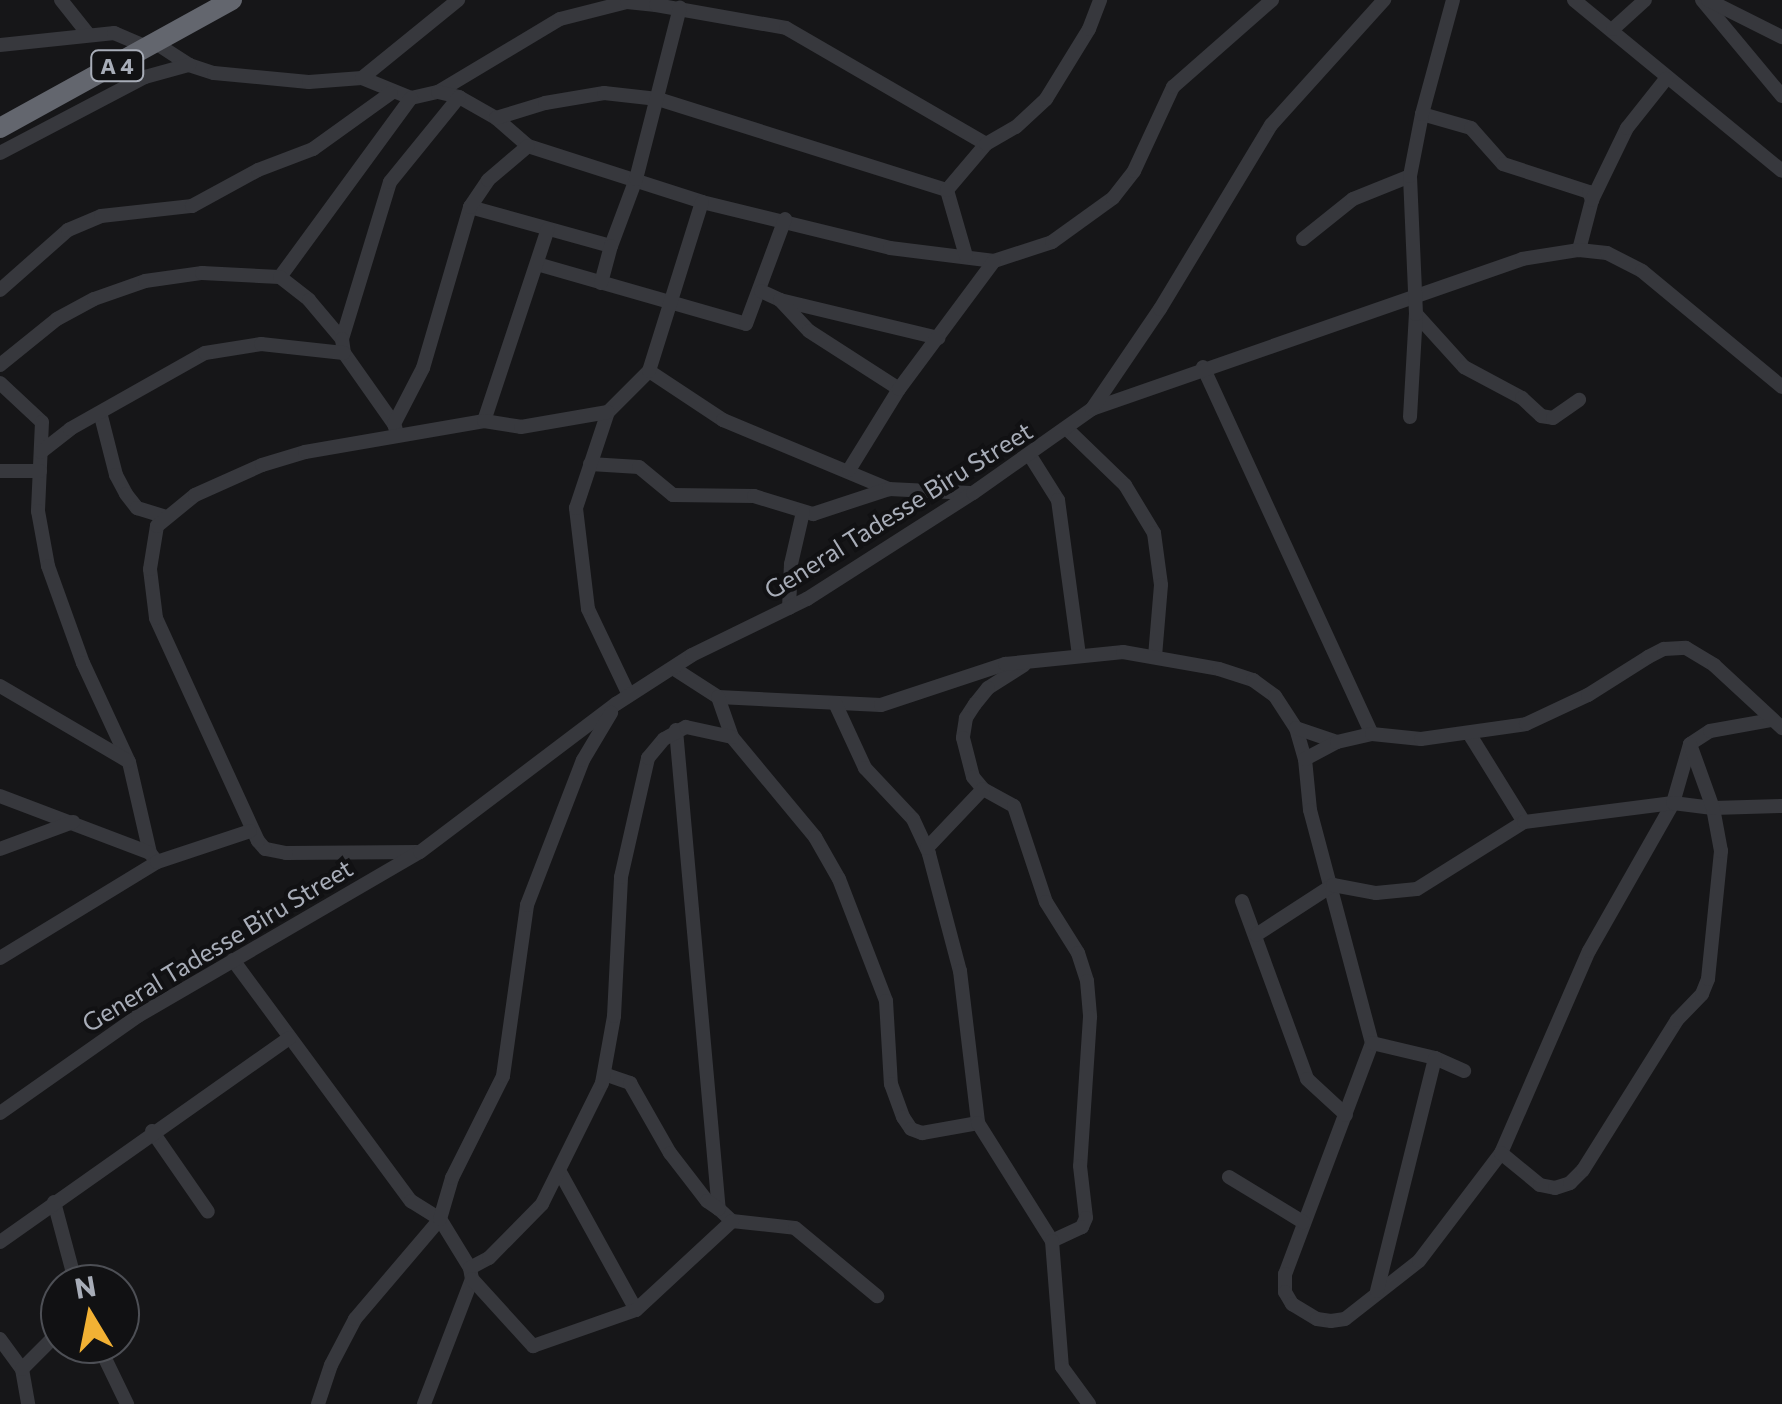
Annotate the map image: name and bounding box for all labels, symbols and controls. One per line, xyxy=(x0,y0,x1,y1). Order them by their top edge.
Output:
road number: A 4 xyxy=(90,49,144,83)
street label: General Tadesse Biru Street xyxy=(759,415,1037,605)
street label: General Tadesse Biru Street xyxy=(76,852,358,1038)
north arrow xyxy=(40,1264,140,1364)
text: N xyxy=(72,1268,98,1305)

